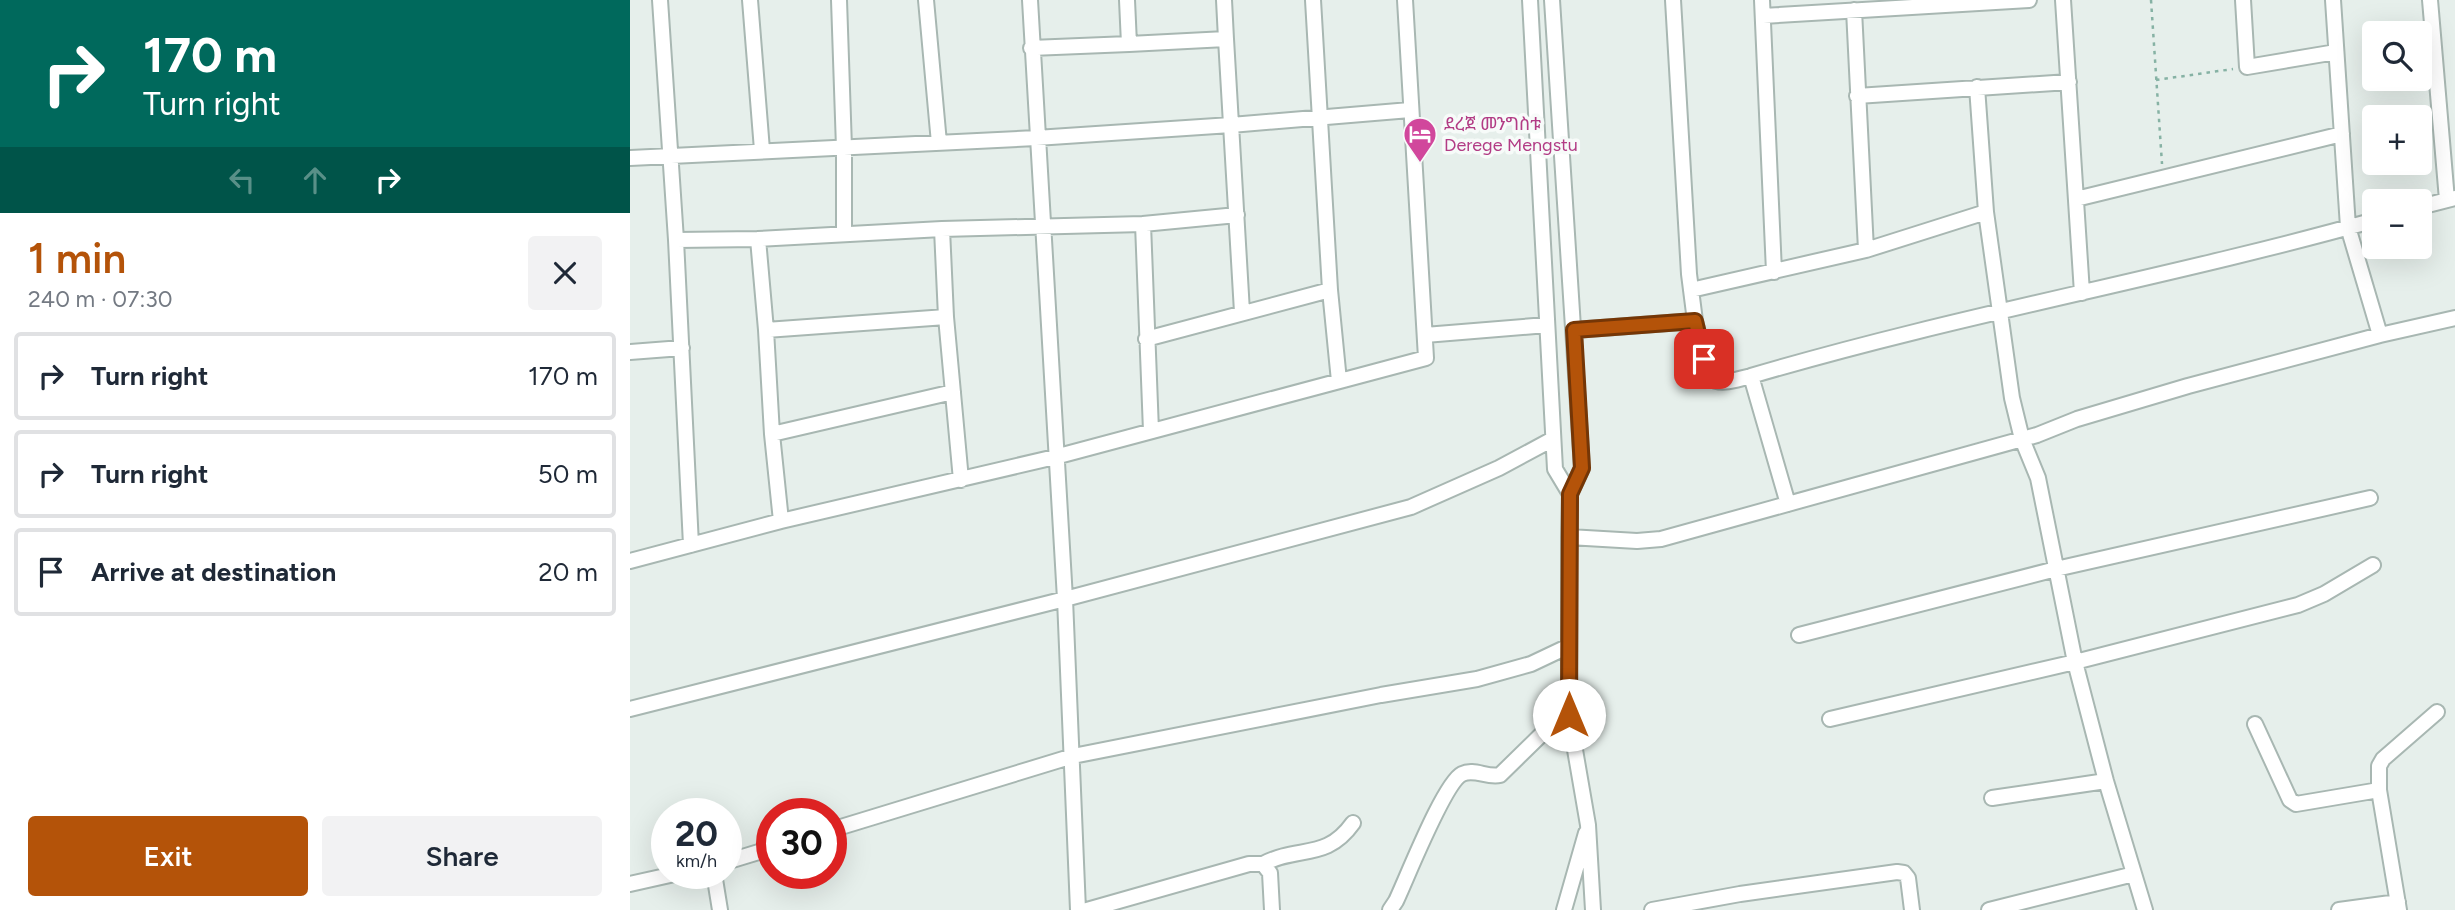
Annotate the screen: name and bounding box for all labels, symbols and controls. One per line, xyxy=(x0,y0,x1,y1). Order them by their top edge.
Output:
map controls xyxy=(2362,21,2432,259)
button: search xyxy=(2362,21,2432,91)
text: 170 m xyxy=(143,25,277,84)
icon: right xyxy=(28,28,119,119)
text: Turn right xyxy=(143,85,281,123)
button: + xyxy=(2362,105,2432,175)
place label: ደረጀ መንግስቱ Derege Mengstu xyxy=(1444,113,1578,156)
hotel icon: ደረጀ መንግስቱ Derege Mengstu xyxy=(1401,115,1439,164)
icon: left xyxy=(223,161,261,199)
icon: ahead xyxy=(296,161,334,199)
icon: right xyxy=(369,161,407,199)
button: − xyxy=(2362,189,2432,259)
text: 1 min xyxy=(28,233,126,284)
button: close xyxy=(528,236,602,310)
text: 240 m · 07:30 xyxy=(28,285,173,313)
pin xyxy=(1674,329,1734,389)
icon: arrive xyxy=(1685,340,1723,378)
icon: right xyxy=(32,357,70,395)
text: Turn right xyxy=(91,360,208,392)
text: 170 m xyxy=(528,360,598,392)
icon: right xyxy=(32,455,70,493)
text: Turn right xyxy=(91,458,208,490)
text: 50 m xyxy=(538,458,598,490)
icon: arrive xyxy=(32,553,70,591)
text: Arrive at destination xyxy=(91,556,336,588)
text: 20 m xyxy=(538,556,598,588)
position arrow xyxy=(1532,678,1606,752)
speed limit sign: 30 xyxy=(756,798,847,889)
text: 20 xyxy=(675,813,718,855)
button: Exit xyxy=(28,816,308,896)
button: Share xyxy=(322,816,602,896)
text: km/h xyxy=(676,850,717,872)

